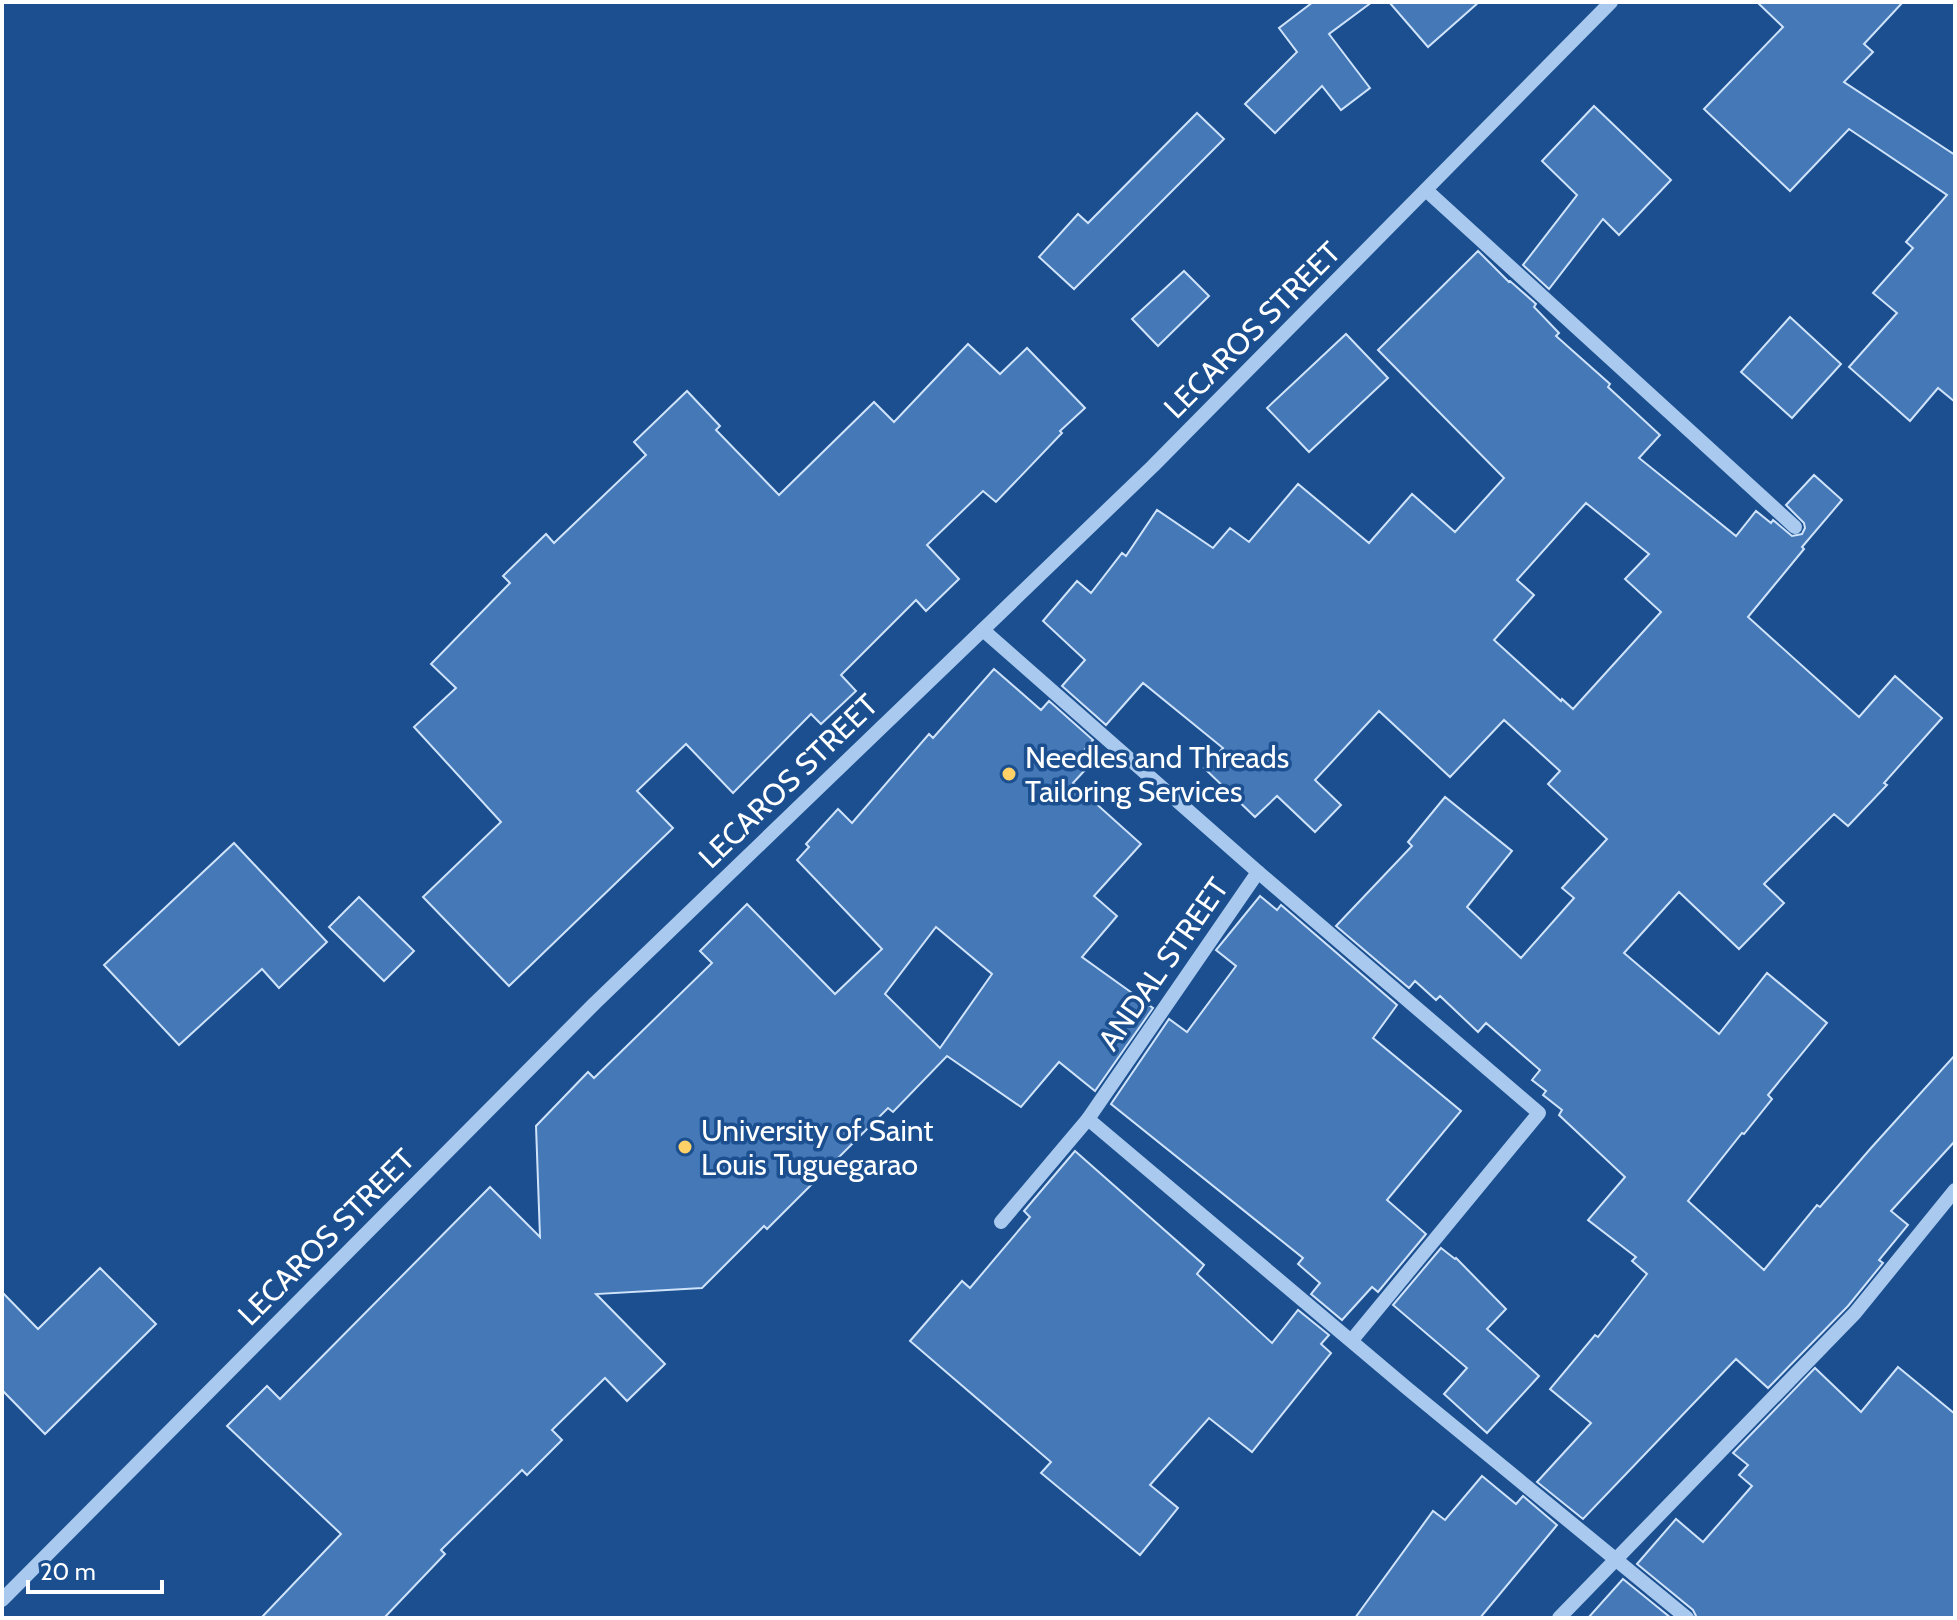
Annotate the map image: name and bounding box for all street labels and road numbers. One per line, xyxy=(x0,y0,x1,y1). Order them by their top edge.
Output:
street label: LECAROS STREET xyxy=(1156,234,1348,426)
street label: LECAROS STREET xyxy=(691,686,885,876)
street label: ANDAL STREET xyxy=(1090,871,1236,1057)
street label: LECAROS STREET xyxy=(230,1141,422,1333)

